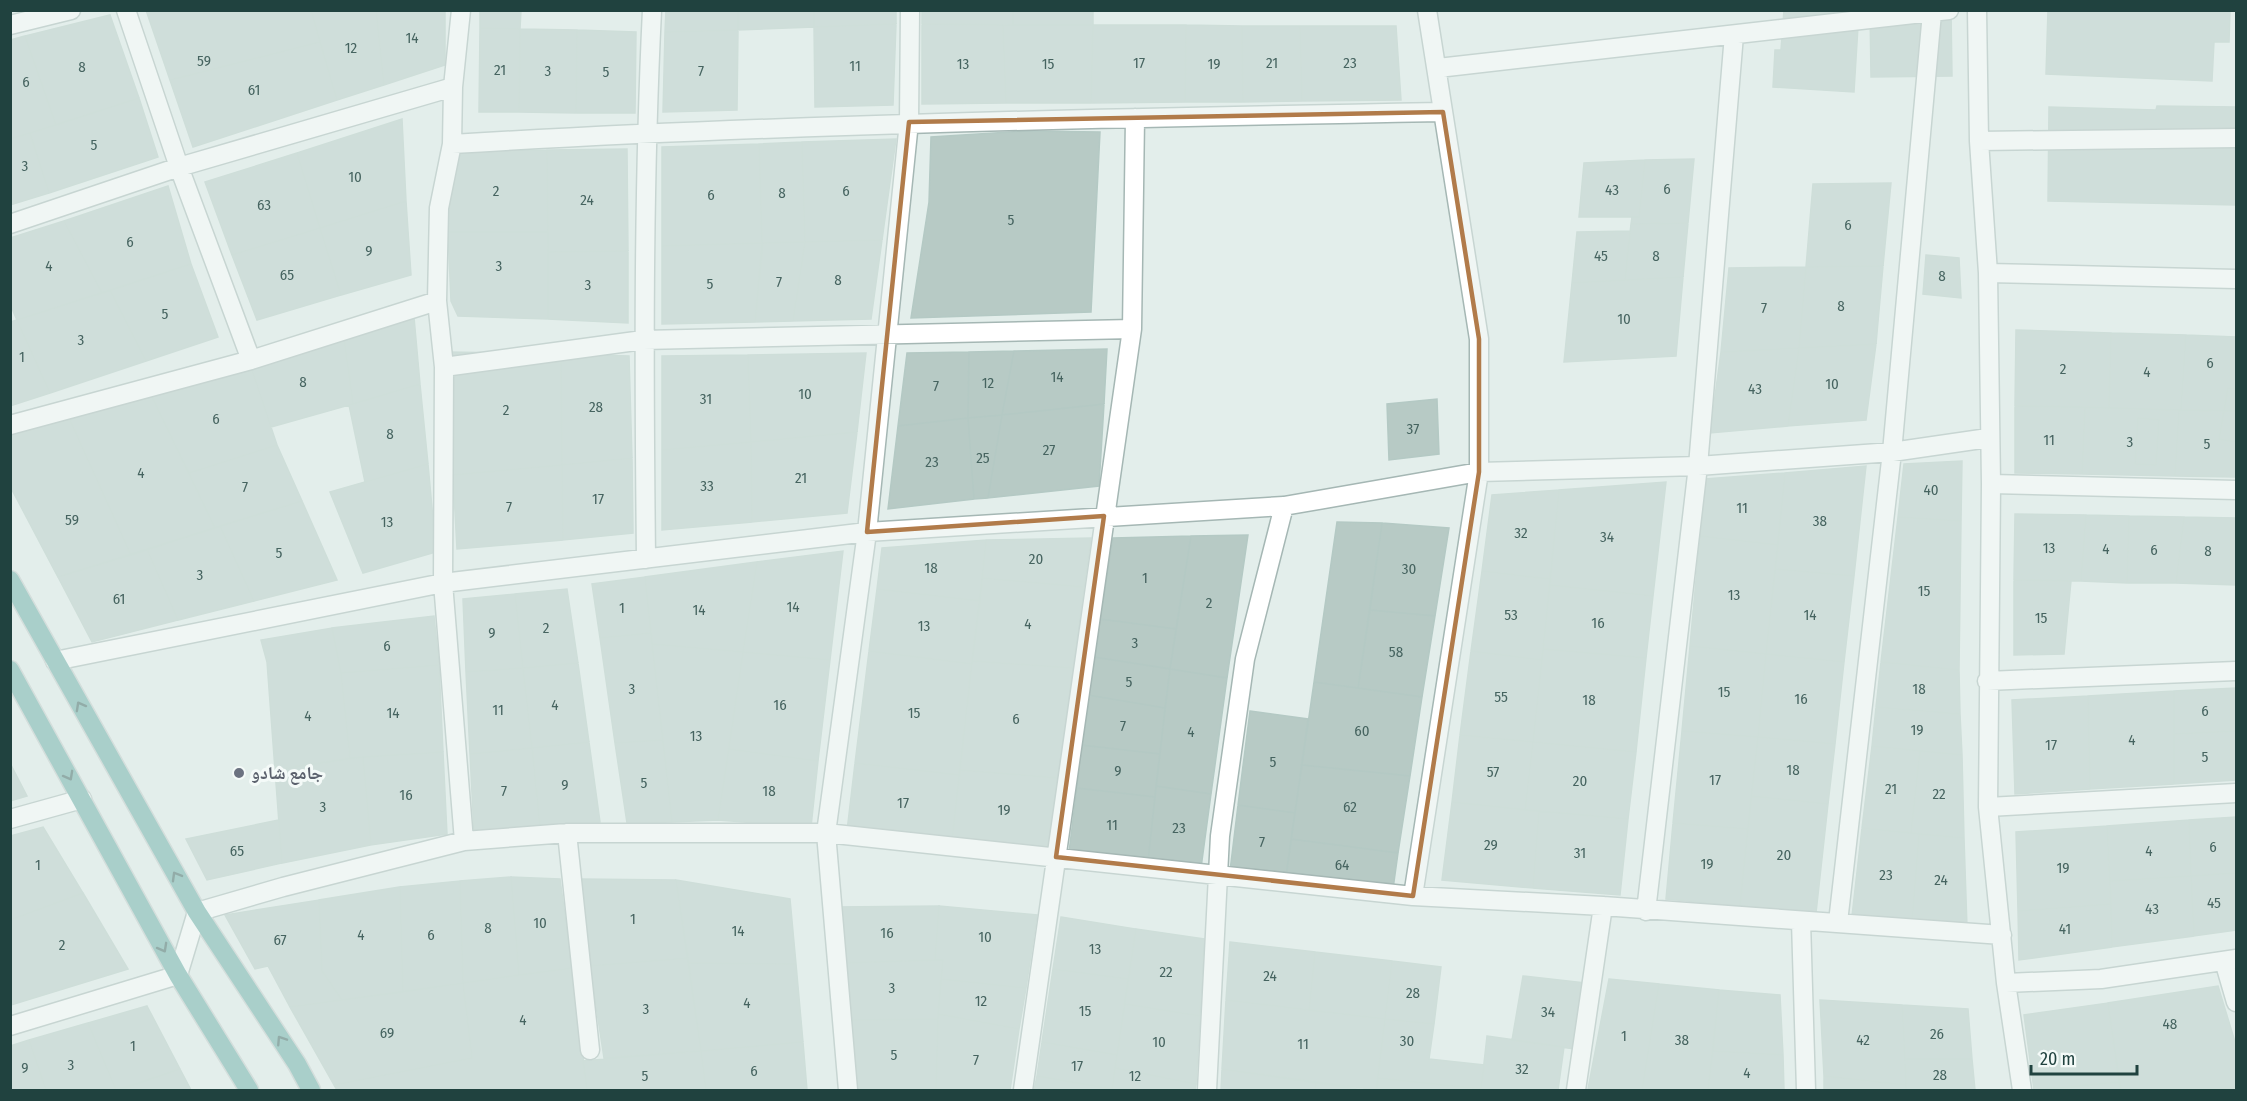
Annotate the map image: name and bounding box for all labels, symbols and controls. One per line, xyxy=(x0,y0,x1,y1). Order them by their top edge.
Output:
house number: 14 xyxy=(405,29,419,47)
house number: 12 xyxy=(345,39,358,57)
house number: 59 xyxy=(197,52,211,70)
house number: 17 xyxy=(1133,54,1145,72)
house number: 21 xyxy=(1266,54,1278,72)
house number: 23 xyxy=(1343,54,1357,72)
house number: 13 xyxy=(957,55,970,73)
house number: 15 xyxy=(1042,55,1054,73)
house number: 19 xyxy=(1207,55,1221,73)
house number: 11 xyxy=(849,57,861,75)
house number: 8 xyxy=(78,58,86,76)
house number: 21 xyxy=(494,61,506,79)
house number: 3 xyxy=(545,62,552,80)
house number: 7 xyxy=(698,62,704,80)
house number: 5 xyxy=(603,63,610,81)
house number: 6 xyxy=(22,73,30,91)
house number: 61 xyxy=(248,81,260,99)
house number: 5 xyxy=(91,136,98,154)
house number: 3 xyxy=(22,157,29,175)
house number: 10 xyxy=(348,168,362,186)
house number: 6 xyxy=(1663,180,1671,198)
house number: 43 xyxy=(1605,181,1619,199)
house number: 2 xyxy=(493,182,500,200)
house number: 6 xyxy=(842,182,850,200)
house number: 8 xyxy=(778,184,786,202)
house number: 6 xyxy=(707,186,715,204)
house number: 24 xyxy=(580,191,594,209)
house number: 63 xyxy=(257,196,271,214)
house number: 5 xyxy=(1008,211,1015,229)
house number: 6 xyxy=(1844,216,1852,234)
house number: 6 xyxy=(126,233,134,251)
house number: 9 xyxy=(365,242,373,260)
house number: 45 xyxy=(1594,247,1608,265)
house number: 8 xyxy=(1652,247,1660,265)
house number: 4 xyxy=(45,257,53,275)
house number: 3 xyxy=(496,257,503,275)
house number: 65 xyxy=(280,266,294,284)
house number: 8 xyxy=(1938,267,1946,285)
house number: 8 xyxy=(834,271,842,289)
house number: 7 xyxy=(776,273,782,291)
house number: 5 xyxy=(707,275,714,293)
house number: 3 xyxy=(585,276,592,294)
house number: 8 xyxy=(1837,297,1845,315)
house number: 7 xyxy=(1761,299,1767,317)
house number: 5 xyxy=(162,305,169,323)
house number: 10 xyxy=(1617,310,1631,328)
house number: 3 xyxy=(78,331,85,349)
house number: 1 xyxy=(19,348,25,366)
house number: 6 xyxy=(2206,354,2214,372)
house number: 2 xyxy=(2060,360,2067,378)
house number: 4 xyxy=(2143,363,2151,381)
house number: 14 xyxy=(1050,368,1064,386)
house number: 8 xyxy=(299,373,307,391)
house number: 12 xyxy=(982,374,995,392)
house number: 10 xyxy=(1825,375,1839,393)
house number: 7 xyxy=(933,377,939,395)
house number: 43 xyxy=(1748,380,1762,398)
house number: 10 xyxy=(798,385,812,403)
house number: 31 xyxy=(700,390,712,408)
house number: 28 xyxy=(589,398,603,416)
house number: 2 xyxy=(503,401,510,419)
house number: 6 xyxy=(212,410,220,428)
house number: 37 xyxy=(1407,420,1419,438)
house number: 8 xyxy=(386,425,394,443)
house number: 11 xyxy=(2043,431,2055,449)
house number: 3 xyxy=(2127,433,2134,451)
house number: 5 xyxy=(2204,435,2211,453)
house number: 27 xyxy=(1043,441,1055,459)
house number: 25 xyxy=(976,449,990,467)
house number: 23 xyxy=(925,453,939,471)
house number: 4 xyxy=(137,464,145,482)
house number: 21 xyxy=(795,469,807,487)
house number: 33 xyxy=(700,477,714,495)
house number: 7 xyxy=(242,478,248,496)
house number: 40 xyxy=(1923,481,1939,499)
house number: 17 xyxy=(592,490,604,508)
house number: 7 xyxy=(506,498,512,516)
house number: 11 xyxy=(1736,499,1748,517)
house number: 59 xyxy=(65,511,79,529)
house number: 38 xyxy=(1813,512,1827,530)
house number: 13 xyxy=(381,513,394,531)
house number: 32 xyxy=(1514,524,1528,542)
house number: 34 xyxy=(1600,528,1614,546)
house number: 13 xyxy=(2043,539,2056,557)
house number: 4 xyxy=(2102,540,2110,558)
house number: 6 xyxy=(2150,541,2158,559)
house number: 8 xyxy=(2204,542,2212,560)
house number: 5 xyxy=(276,544,283,562)
house number: 20 xyxy=(1029,550,1043,568)
house number: 18 xyxy=(924,559,938,577)
house number: 30 xyxy=(1402,560,1416,578)
house number: 3 xyxy=(197,566,204,584)
house number: 1 xyxy=(1142,569,1148,587)
house number: 15 xyxy=(1918,582,1930,600)
house number: 13 xyxy=(1728,586,1741,604)
house number: 61 xyxy=(113,590,125,608)
house number: 2 xyxy=(1206,594,1213,612)
house number: 14 xyxy=(786,598,800,616)
house number: 1 xyxy=(619,599,625,617)
house number: 14 xyxy=(692,601,706,619)
house number: 53 xyxy=(1504,606,1518,624)
house number: 14 xyxy=(1803,606,1817,624)
house number: 15 xyxy=(2035,609,2047,627)
house number: 16 xyxy=(1591,614,1605,632)
house number: 4 xyxy=(1024,615,1032,633)
house number: 13 xyxy=(918,617,931,635)
house number: 2 xyxy=(543,619,550,637)
house number: 9 xyxy=(488,624,496,642)
house number: 3 xyxy=(1132,634,1139,652)
house number: 6 xyxy=(383,637,391,655)
house number: 58 xyxy=(1389,643,1403,661)
house number: 5 xyxy=(1126,673,1133,691)
house number: 3 xyxy=(629,680,636,698)
house number: 18 xyxy=(1912,680,1926,698)
house number: 15 xyxy=(1718,683,1730,701)
house number: 55 xyxy=(1494,688,1508,706)
house number: 16 xyxy=(1794,690,1808,708)
house number: 18 xyxy=(1582,691,1596,709)
house number: 4 xyxy=(551,696,559,714)
house number: 16 xyxy=(773,696,787,714)
house number: 11 xyxy=(492,701,504,719)
one-way arrow xyxy=(76,702,87,713)
house number: 6 xyxy=(2201,702,2209,720)
house number: 14 xyxy=(386,704,400,722)
house number: 15 xyxy=(908,704,920,722)
house number: 4 xyxy=(304,707,312,725)
house number: 6 xyxy=(1012,710,1020,728)
house number: 7 xyxy=(1120,717,1126,735)
house number: 19 xyxy=(1910,721,1924,739)
house number: 60 xyxy=(1354,722,1370,740)
house number: 4 xyxy=(1187,723,1195,741)
house number: 13 xyxy=(690,727,703,745)
house number: 4 xyxy=(2128,731,2136,749)
house number: 17 xyxy=(2045,736,2057,754)
house number: 5 xyxy=(2202,748,2209,766)
house number: 5 xyxy=(1270,753,1277,771)
house number: 18 xyxy=(1786,761,1800,779)
place label: جامع شادو xyxy=(251,762,324,785)
house number: 9 xyxy=(1114,762,1122,780)
house number: 57 xyxy=(1487,763,1499,781)
marker: جامع شادو xyxy=(232,766,246,780)
one-way arrow xyxy=(62,770,73,781)
house number: 17 xyxy=(1709,771,1721,789)
house number: 20 xyxy=(1573,772,1587,790)
house number: 5 xyxy=(641,774,648,792)
house number: 9 xyxy=(561,776,569,794)
house number: 21 xyxy=(1885,780,1897,798)
house number: 7 xyxy=(501,782,507,800)
house number: 18 xyxy=(762,782,776,800)
house number: 22 xyxy=(1932,785,1946,803)
house number: 16 xyxy=(399,786,413,804)
house number: 17 xyxy=(897,794,909,812)
house number: 3 xyxy=(320,798,327,816)
house number: 62 xyxy=(1343,798,1357,816)
house number: 19 xyxy=(997,801,1011,819)
house number: 11 xyxy=(1106,816,1118,834)
house number: 23 xyxy=(1172,819,1186,837)
house number: 7 xyxy=(1259,833,1265,851)
house number: 29 xyxy=(1484,836,1498,854)
house number: 6 xyxy=(2209,838,2217,856)
house number: 65 xyxy=(230,842,244,860)
house number: 4 xyxy=(2145,842,2153,860)
house number: 31 xyxy=(1574,844,1586,862)
house number: 20 xyxy=(1777,846,1791,864)
house number: 19 xyxy=(1700,855,1714,873)
house number: 1 xyxy=(35,856,41,874)
house number: 64 xyxy=(1335,856,1349,874)
house number: 19 xyxy=(2056,859,2070,877)
house number: 23 xyxy=(1879,866,1893,884)
house number: 24 xyxy=(1934,871,1948,889)
one-way arrow xyxy=(172,872,183,882)
house number: 45 xyxy=(2207,894,2221,912)
house number: 43 xyxy=(2145,900,2159,918)
house number: 1 xyxy=(630,910,636,928)
house number: 10 xyxy=(533,914,547,932)
house number: 8 xyxy=(484,919,492,937)
house number: 41 xyxy=(2059,920,2071,938)
house number: 14 xyxy=(731,922,745,940)
house number: 16 xyxy=(880,924,894,942)
house number: 4 xyxy=(357,926,365,944)
house number: 6 xyxy=(427,926,435,944)
house number: 10 xyxy=(978,928,992,946)
house number: 67 xyxy=(273,931,287,949)
house number: 2 xyxy=(59,936,66,954)
house number: 13 xyxy=(1089,940,1102,958)
one-way arrow xyxy=(156,941,167,952)
house number: 22 xyxy=(1159,963,1173,981)
house number: 24 xyxy=(1263,967,1277,985)
house number: 3 xyxy=(889,979,896,997)
house number: 28 xyxy=(1406,984,1420,1002)
house number: 12 xyxy=(975,992,988,1010)
house number: 4 xyxy=(743,994,751,1012)
house number: 3 xyxy=(643,1000,650,1018)
house number: 15 xyxy=(1079,1002,1091,1020)
house number: 34 xyxy=(1541,1003,1555,1021)
house number: 4 xyxy=(519,1011,527,1029)
house number: 48 xyxy=(2163,1015,2177,1033)
house number: 69 xyxy=(380,1024,394,1042)
house number: 26 xyxy=(1930,1025,1944,1043)
house number: 1 xyxy=(1621,1027,1627,1045)
house number: 38 xyxy=(1675,1031,1689,1049)
house number: 42 xyxy=(1856,1031,1870,1049)
house number: 30 xyxy=(1400,1032,1414,1050)
house number: 10 xyxy=(1152,1033,1166,1051)
house number: 11 xyxy=(1297,1035,1309,1053)
one-way arrow xyxy=(277,1036,289,1046)
house number: 1 xyxy=(130,1037,136,1055)
scale bar xyxy=(2031,1038,2138,1076)
house number: 5 xyxy=(891,1046,898,1064)
text: 20 m xyxy=(2040,1048,2075,1070)
house number: 7 xyxy=(973,1051,979,1069)
house number: 3 xyxy=(68,1056,75,1074)
house number: 17 xyxy=(1071,1057,1083,1075)
house number: 9 xyxy=(21,1059,29,1077)
house number: 32 xyxy=(1515,1060,1529,1078)
house number: 6 xyxy=(750,1062,758,1080)
house number: 4 xyxy=(1743,1064,1751,1082)
house number: 28 xyxy=(1933,1066,1947,1084)
house number: 5 xyxy=(642,1067,649,1085)
house number: 12 xyxy=(1129,1067,1142,1085)

